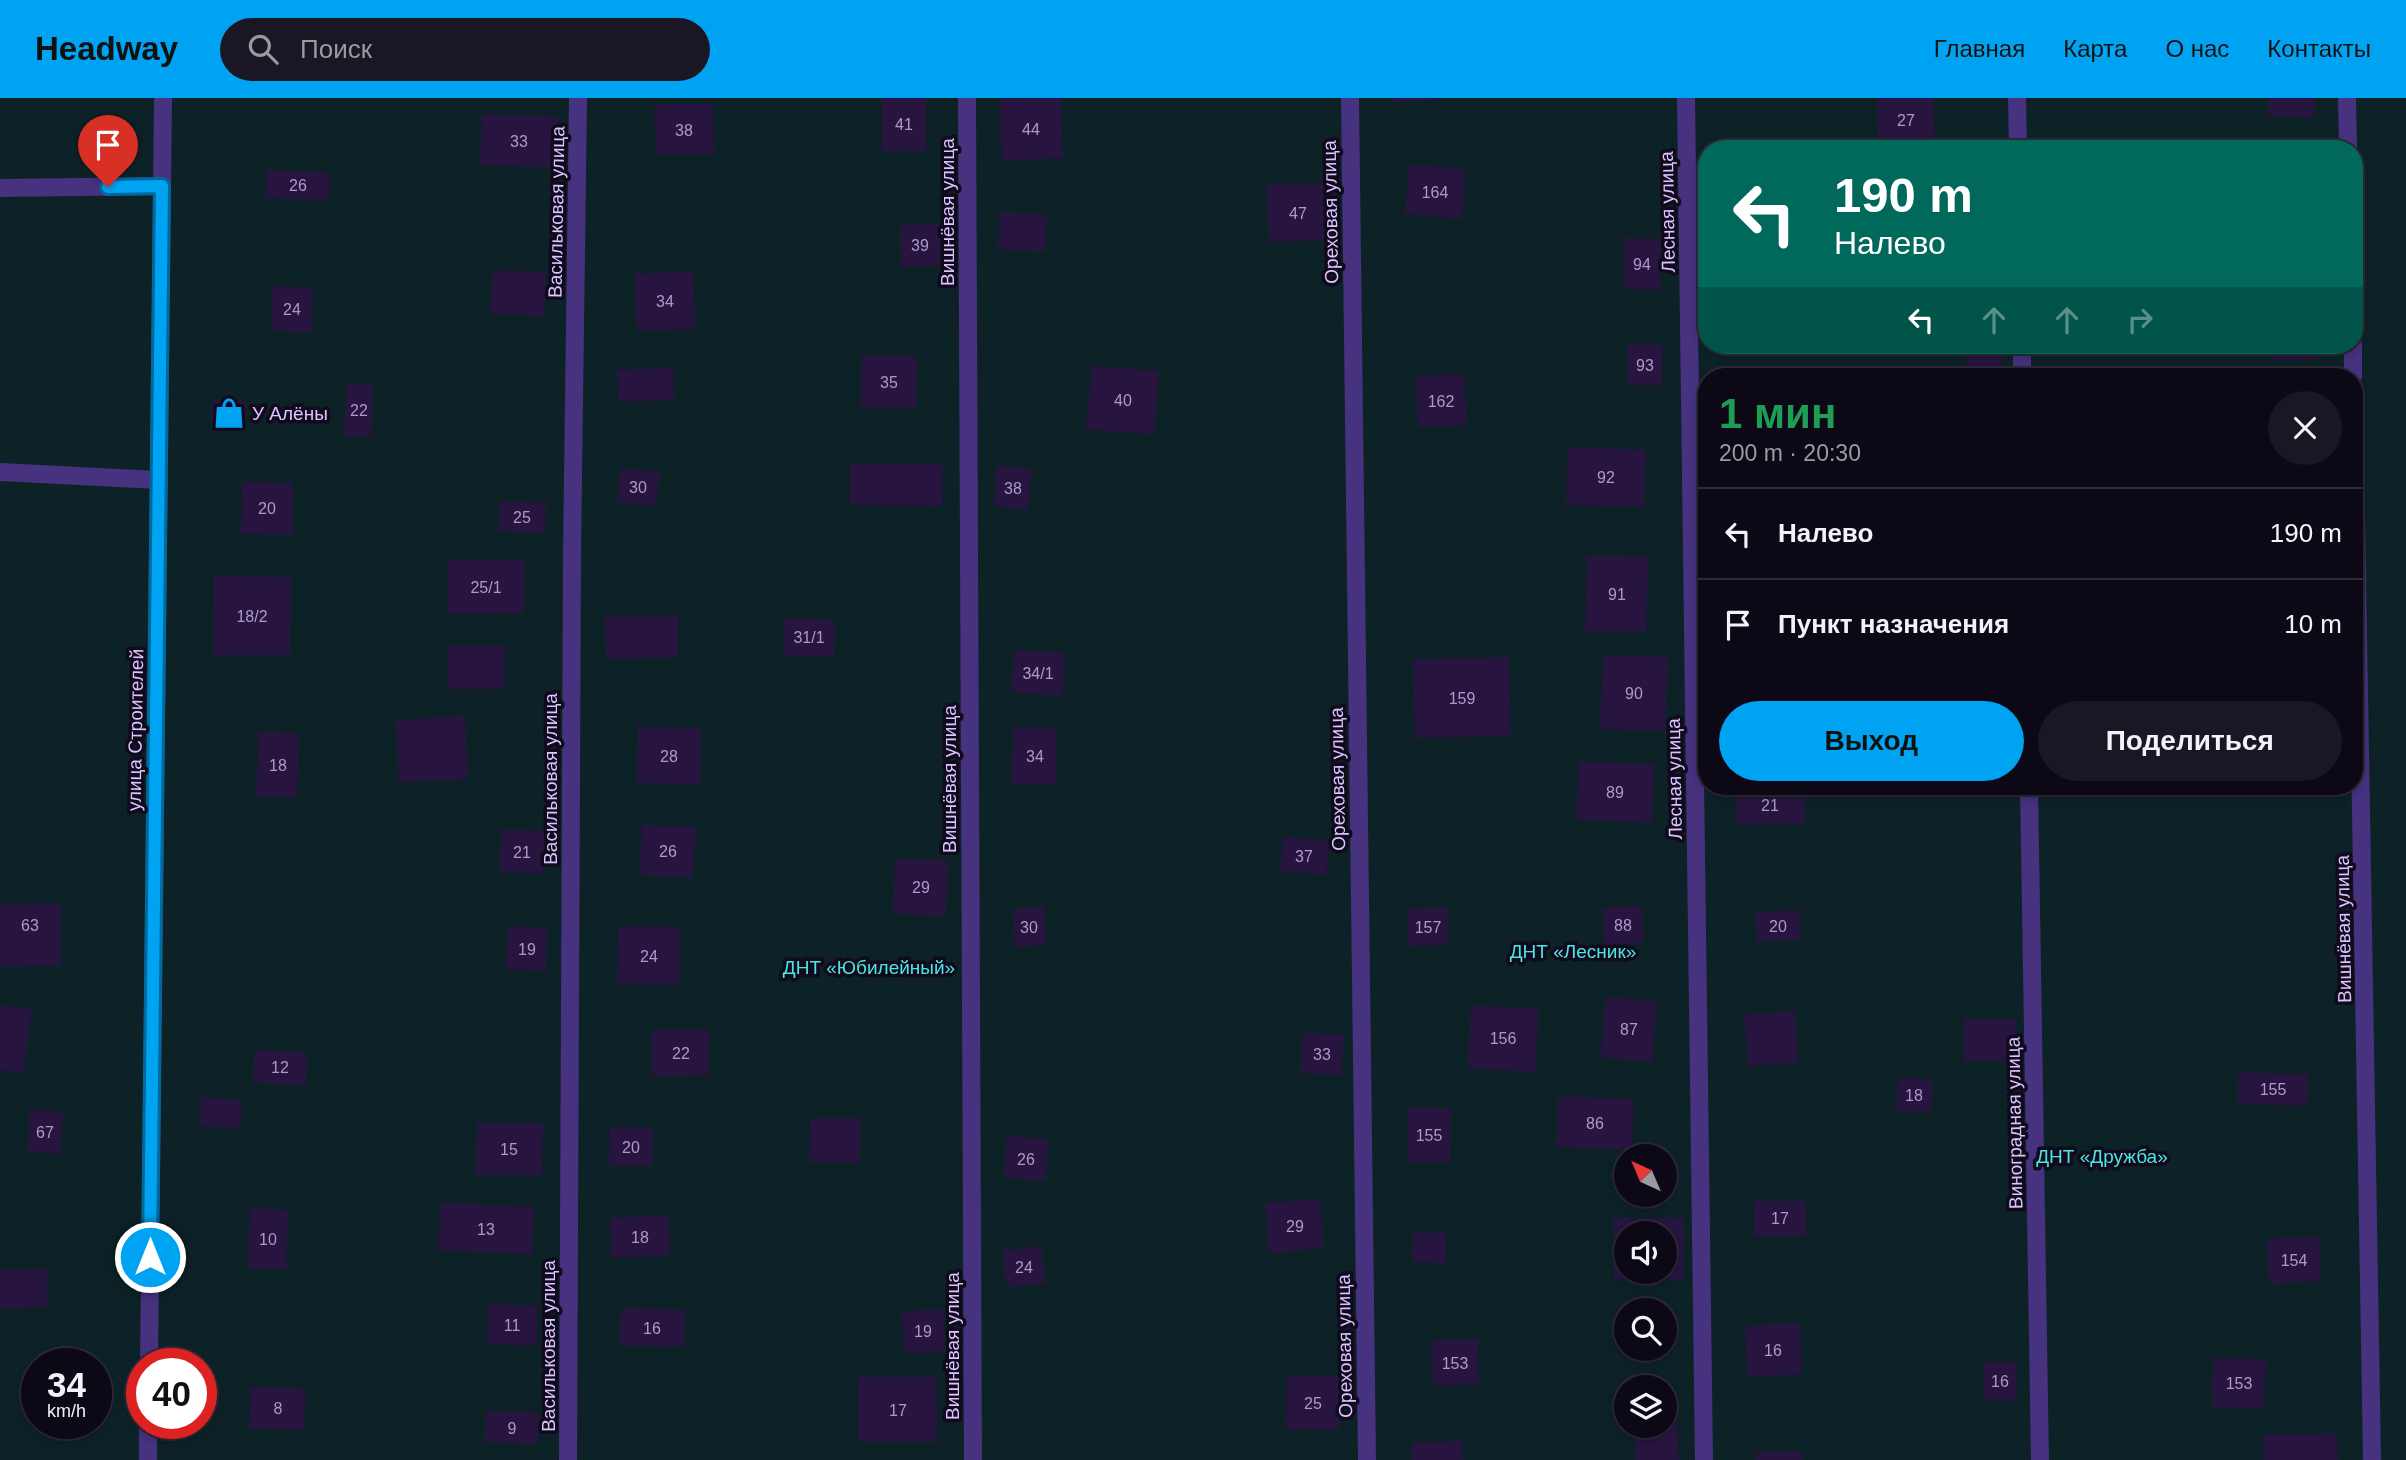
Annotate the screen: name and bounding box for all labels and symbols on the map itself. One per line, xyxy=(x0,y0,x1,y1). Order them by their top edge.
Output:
house number: 27 xyxy=(1897,112,1915,129)
pin xyxy=(78,115,138,187)
house number: 41 xyxy=(895,116,913,133)
house number: 44 xyxy=(1022,121,1040,138)
house number: 38 xyxy=(675,122,693,139)
street label: Васильковая улица xyxy=(545,126,569,298)
house number: 33 xyxy=(510,133,528,150)
street label: Вишнёвая улица xyxy=(937,138,958,286)
street label: Ореховая улица xyxy=(1319,140,1342,284)
street label: Лесная улица xyxy=(1656,151,1679,273)
house number: 26 xyxy=(289,177,307,194)
house number: 164 xyxy=(1422,184,1448,201)
house number: 47 xyxy=(1289,205,1307,222)
house number: 39 xyxy=(911,237,929,254)
house number: 94 xyxy=(1633,256,1651,273)
house number: 34 xyxy=(656,293,674,310)
house number: 24 xyxy=(283,301,301,318)
house number: 93 xyxy=(1636,357,1654,374)
house number: 35 xyxy=(880,374,898,391)
house number: 40 xyxy=(1114,392,1132,409)
house number: 162 xyxy=(1428,393,1454,410)
shop icon: У Алёны xyxy=(212,396,246,430)
house number: 22 xyxy=(350,402,368,419)
place label: У Алёны xyxy=(252,403,328,424)
house number: 92 xyxy=(1597,469,1615,486)
house number: 30 xyxy=(629,479,647,496)
house number: 38 xyxy=(1004,480,1022,497)
house number: 20 xyxy=(258,500,276,517)
house number: 25 xyxy=(513,509,531,526)
house number: 25/1 xyxy=(470,579,502,596)
house number: 91 xyxy=(1608,586,1626,603)
house number: 18/2 xyxy=(236,608,268,625)
house number: 31/1 xyxy=(793,629,825,646)
street label: улица Строителей xyxy=(124,649,147,811)
house number: 34/1 xyxy=(1022,665,1054,682)
house number: 90 xyxy=(1625,685,1643,702)
house number: 159 xyxy=(1449,690,1475,707)
street label: Васильковая улица xyxy=(540,693,561,865)
street label: Вишнёвая улица xyxy=(939,705,960,853)
street label: Ореховая улица xyxy=(1326,707,1349,851)
street label: Лесная улица xyxy=(1663,718,1686,840)
house number: 28 xyxy=(660,748,678,765)
house number: 34 xyxy=(1026,748,1044,765)
house number: 18 xyxy=(269,757,287,774)
house number: 89 xyxy=(1606,784,1624,801)
house number: 21 xyxy=(1761,797,1779,814)
house number: 26 xyxy=(659,843,677,860)
house number: 21 xyxy=(513,844,531,861)
house number: 37 xyxy=(1295,848,1313,865)
street label: Вишнёвая улица xyxy=(2332,854,2355,1003)
house number: 29 xyxy=(912,879,930,896)
house number: 63 xyxy=(21,917,39,934)
house number: 88 xyxy=(1614,917,1632,934)
house number: 20 xyxy=(1769,918,1787,935)
house number: 30 xyxy=(1020,919,1038,936)
house number: 157 xyxy=(1415,919,1441,936)
house number: 19 xyxy=(518,941,536,958)
park label: ДНТ «Лесник» xyxy=(1510,941,1636,962)
house number: 24 xyxy=(640,948,658,965)
park label: ДНТ «Юбилейный» xyxy=(783,957,955,978)
house number: 87 xyxy=(1620,1021,1638,1038)
house number: 156 xyxy=(1490,1030,1516,1047)
street label: Виноградная улица xyxy=(2002,1036,2027,1209)
house number: 22 xyxy=(672,1045,690,1062)
house number: 33 xyxy=(1313,1046,1331,1063)
house number: 12 xyxy=(271,1059,289,1076)
house number: 155 xyxy=(2260,1081,2286,1098)
house number: 18 xyxy=(1905,1087,1923,1104)
house number: 86 xyxy=(1586,1115,1604,1132)
house number: 67 xyxy=(36,1124,54,1141)
house number: 155 xyxy=(1416,1127,1442,1144)
house number: 20 xyxy=(622,1139,640,1156)
house number: 15 xyxy=(500,1141,518,1158)
north arrow xyxy=(1614,1144,1676,1208)
park label: ДНТ «Дружба» xyxy=(2036,1146,2168,1167)
house number: 26 xyxy=(1017,1151,1035,1168)
house number: 17 xyxy=(1771,1210,1789,1227)
house number: 29 xyxy=(1286,1218,1304,1235)
position arrow xyxy=(113,1220,187,1294)
house number: 13 xyxy=(477,1221,495,1238)
house number: 18 xyxy=(631,1229,649,1246)
house number: 10 xyxy=(259,1231,277,1248)
house number: 154 xyxy=(2281,1252,2307,1269)
house number: 24 xyxy=(1015,1259,1033,1276)
street label: Васильковая улица xyxy=(538,1260,559,1432)
street label: Вишнёвая улица xyxy=(942,1272,963,1420)
street label: Ореховая улица xyxy=(1333,1274,1356,1418)
house number: 11 xyxy=(504,1317,520,1334)
house number: 16 xyxy=(643,1320,661,1337)
house number: 19 xyxy=(914,1323,932,1340)
house number: 16 xyxy=(1764,1342,1782,1359)
speed limit sign: 40 xyxy=(126,1348,217,1439)
house number: 153 xyxy=(1442,1355,1468,1372)
house number: 16 xyxy=(1991,1373,2009,1390)
house number: 153 xyxy=(2226,1375,2252,1392)
house number: 25 xyxy=(1304,1395,1322,1412)
house number: 8 xyxy=(274,1400,283,1417)
house number: 17 xyxy=(889,1402,907,1419)
house number: 9 xyxy=(508,1420,517,1437)

